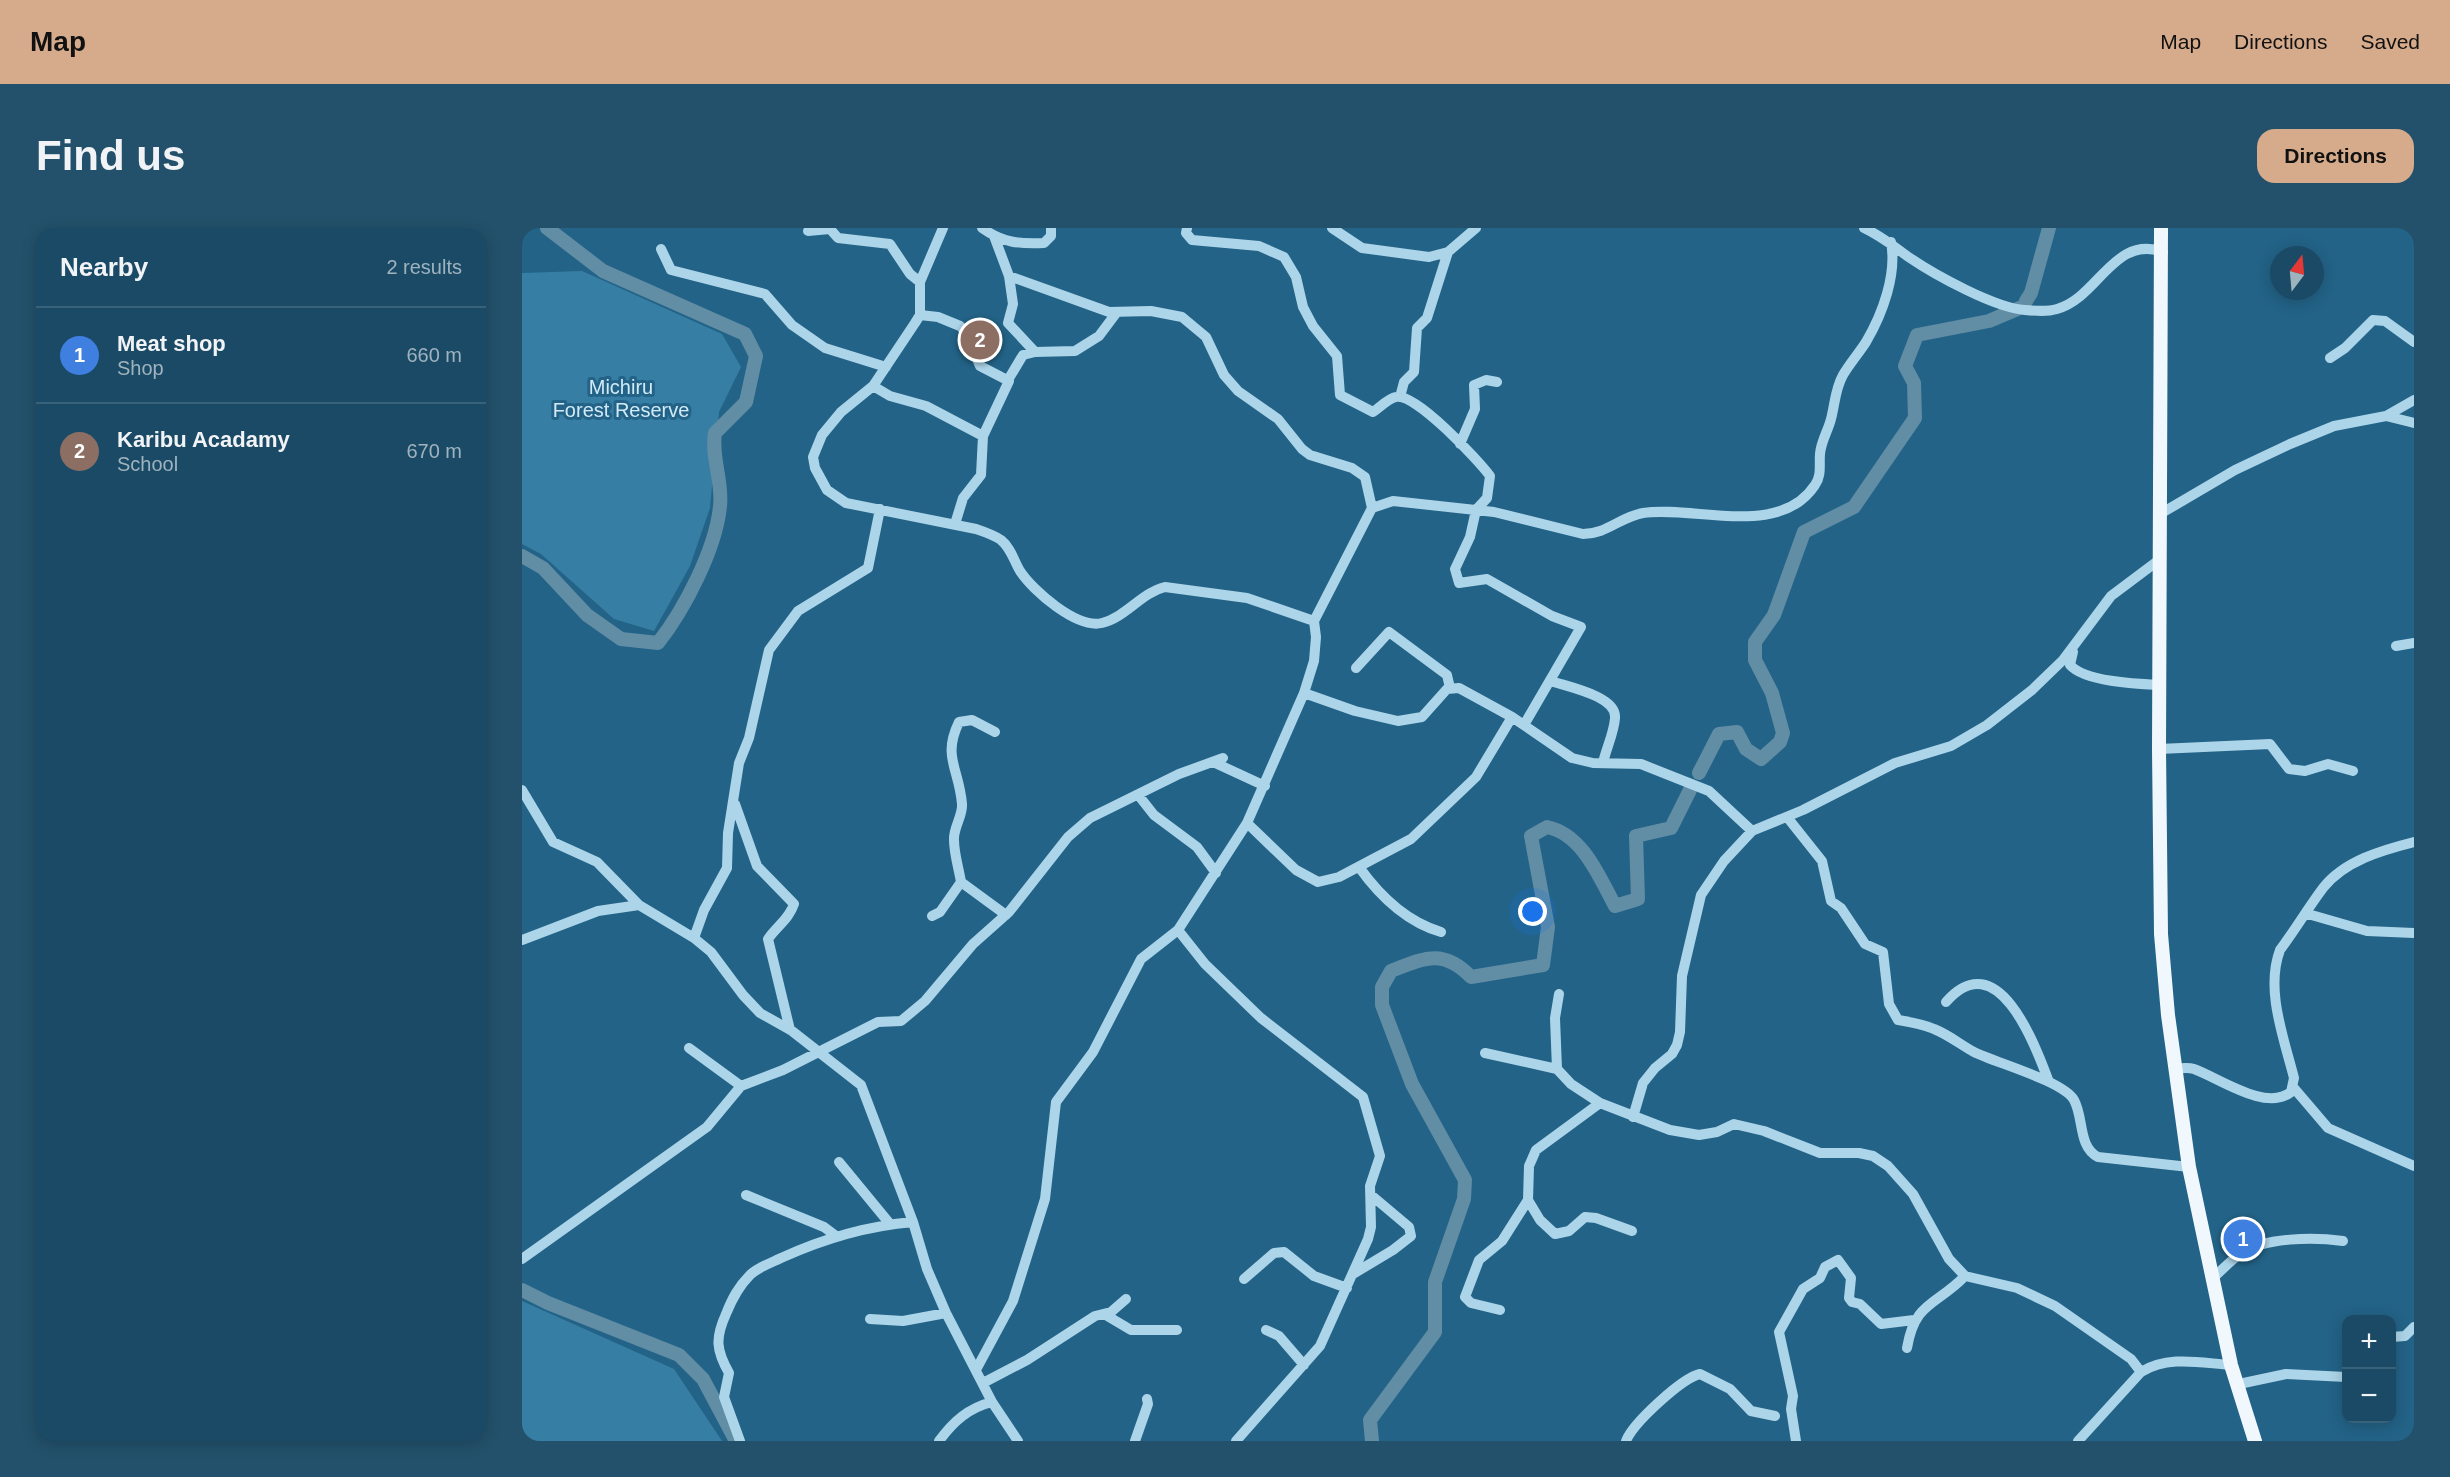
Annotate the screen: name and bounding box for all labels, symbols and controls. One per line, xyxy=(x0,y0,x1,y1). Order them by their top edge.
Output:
text: Map xyxy=(30,26,86,57)
text: Map xyxy=(2160,30,2201,53)
text: Directions xyxy=(2234,30,2327,53)
text: Saved xyxy=(2360,30,2420,53)
button: Directions xyxy=(2257,129,2414,183)
text: Find us xyxy=(36,132,185,179)
north arrow xyxy=(2270,246,2324,300)
text: Nearby xyxy=(60,252,148,282)
text: 2 results xyxy=(386,256,462,278)
pin: 2 xyxy=(960,318,1000,362)
text: Meat shop xyxy=(117,331,226,356)
text: 1 xyxy=(74,344,85,366)
text: 660 m xyxy=(406,344,462,366)
text: Shop xyxy=(117,357,164,379)
park label: Michiru Forest Reserve xyxy=(553,376,689,421)
text: Karibu Acadamy xyxy=(117,427,290,452)
text: 2 xyxy=(74,440,85,462)
text: 670 m xyxy=(406,440,462,462)
text: School xyxy=(117,453,178,475)
your location xyxy=(1518,897,1547,926)
pin: 1 xyxy=(2224,1216,2262,1262)
map controls xyxy=(2342,1315,2396,1423)
button: + xyxy=(2342,1315,2396,1369)
button: − xyxy=(2342,1369,2396,1423)

